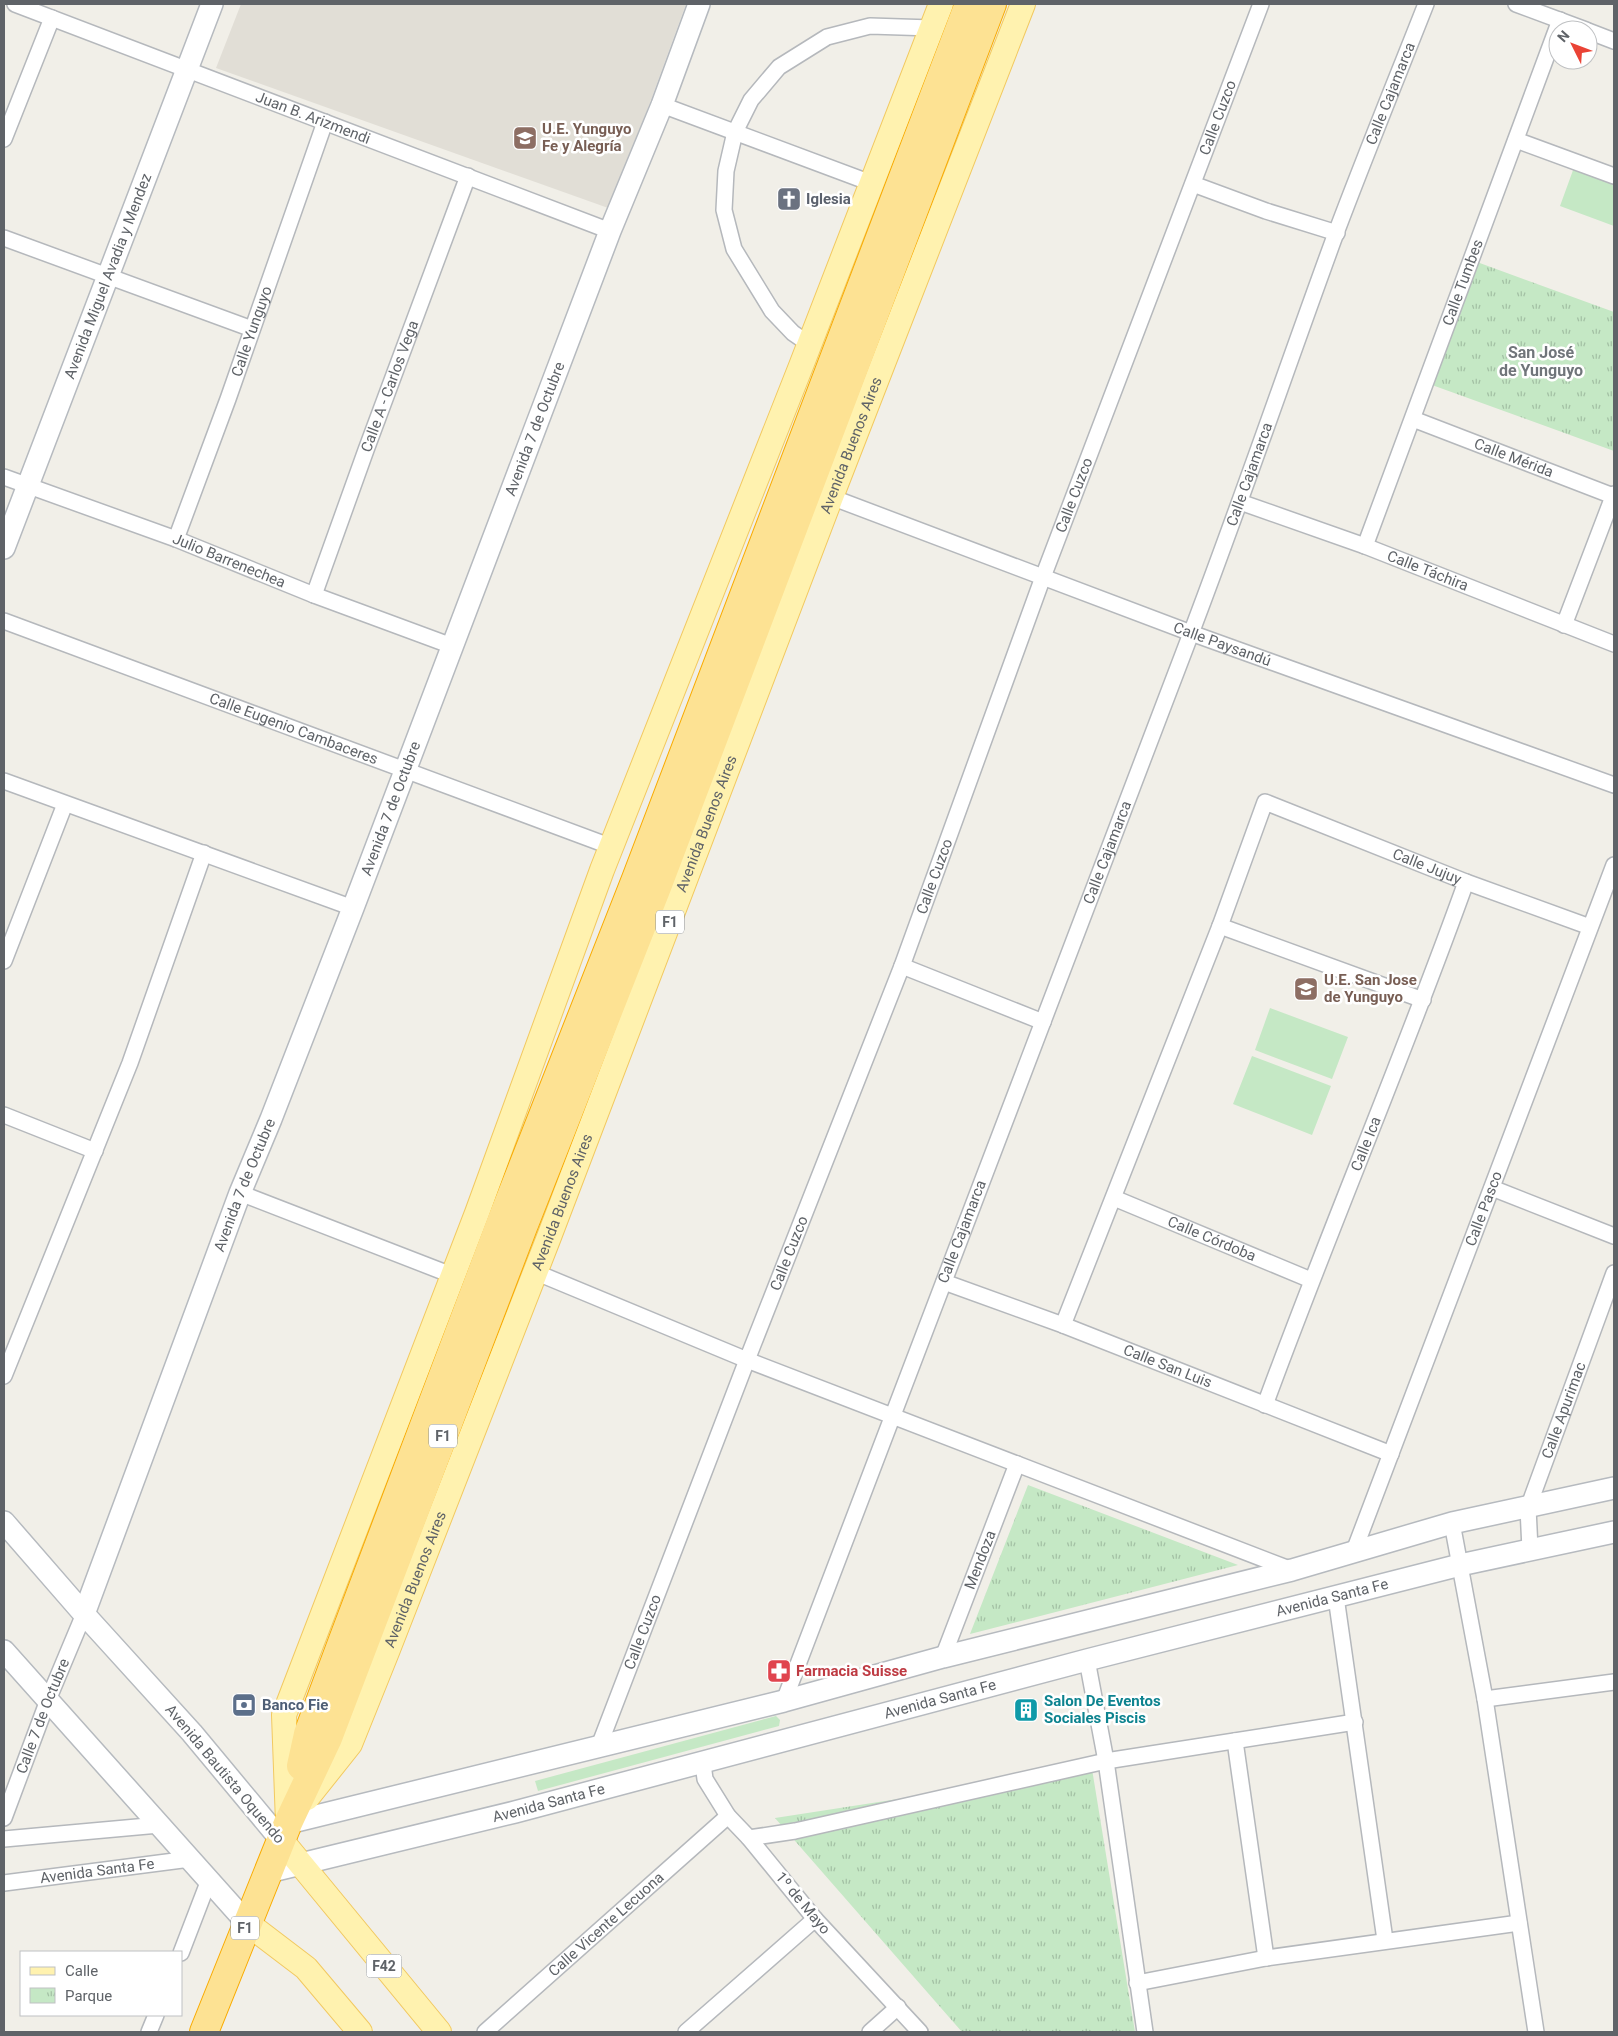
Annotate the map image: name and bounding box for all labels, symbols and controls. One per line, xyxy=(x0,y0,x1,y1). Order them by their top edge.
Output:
north arrow xyxy=(1548,20,1598,70)
text: N xyxy=(1554,27,1573,45)
street label: Calle Cajamarca xyxy=(1362,40,1419,148)
street label: Calle Cuzco xyxy=(1195,78,1240,158)
street label: Juan B. Arizmendi xyxy=(253,88,373,148)
place label: U.E. Yunguyo Fe y Alegría xyxy=(542,120,631,155)
school or university icon: U.E. Yunguyo Fe y Alegría xyxy=(512,125,538,151)
street label: Avenida Miguel Avadia y Mendez xyxy=(60,171,155,382)
church icon: Iglesia xyxy=(776,186,802,212)
place label: Iglesia xyxy=(806,190,851,208)
street label: Calle Tumbes xyxy=(1439,237,1487,328)
street label: Calle Yunguyo xyxy=(228,284,276,379)
street label: Calle A - Carlos Vega xyxy=(357,318,422,455)
district label: San José de Yunguyo xyxy=(1499,343,1583,380)
street label: Avenida 7 de Octubre xyxy=(501,359,568,499)
street label: Avenida Buenos Aires xyxy=(817,375,886,516)
street label: Calle Cajamarca xyxy=(1223,420,1276,529)
street label: Calle Mérida xyxy=(1472,434,1556,481)
street label: Calle Cuzco xyxy=(1052,455,1097,535)
street label: Julio Barrenechea xyxy=(170,530,288,591)
street label: Calle Táchira xyxy=(1385,547,1471,595)
street label: Calle Paysandú xyxy=(1171,618,1273,670)
street label: Calle Eugenio Cambaceres xyxy=(207,689,380,768)
street label: Avenida 7 de Octubre xyxy=(357,739,424,878)
street label: Avenida Buenos Aires xyxy=(672,753,741,895)
street label: Calle Cajamarca xyxy=(1079,798,1135,907)
street label: Calle Cuzco xyxy=(913,836,956,917)
street label: Calle Jujuy xyxy=(1390,845,1464,888)
road number: F1 xyxy=(656,910,684,934)
place label: U.E. San Jose de Yunguyo xyxy=(1324,971,1417,1006)
school or university icon: U.E. San Jose de Yunguyo xyxy=(1293,976,1319,1002)
street label: Calle Ica xyxy=(1347,1114,1385,1174)
street label: Avenida 7 de Octubre xyxy=(210,1116,279,1254)
street label: Avenida Buenos Aires xyxy=(528,1131,597,1273)
street label: Calle Pasco xyxy=(1461,1169,1506,1249)
street label: Calle Cajamarca xyxy=(934,1177,990,1286)
street label: Calle Córdoba xyxy=(1165,1212,1259,1265)
street label: Calle Cuzco xyxy=(766,1213,812,1293)
street label: Calle San Luis xyxy=(1121,1341,1214,1392)
street label: Calle Apurimac xyxy=(1538,1360,1590,1461)
road number: F1 xyxy=(429,1424,457,1448)
street label: Avenida Buenos Aires xyxy=(381,1509,450,1650)
street label: Mendoza xyxy=(961,1528,1000,1592)
street label: Avenida Santa Fe xyxy=(1274,1575,1390,1621)
street label: Calle Cuzco xyxy=(620,1592,665,1672)
street label: Calle 7 de Octubre xyxy=(12,1656,73,1776)
pharmacy icon: Farmacia Suisse xyxy=(766,1658,792,1684)
place label: Farmacia Suisse xyxy=(796,1662,907,1680)
street label: Avenida Santa Fe xyxy=(882,1676,998,1723)
bank icon: Banco Fie xyxy=(231,1692,257,1718)
place label: Salon De Eventos Sociales Piscis xyxy=(1044,1692,1161,1727)
place label: Banco Fie xyxy=(262,1696,328,1714)
building icon: Salon De Eventos Sociales Piscis xyxy=(1013,1697,1039,1723)
street label: Avenida Bautista Oquendo xyxy=(162,1701,288,1847)
street label: Avenida Santa Fe xyxy=(491,1780,607,1826)
street label: Avenida Santa Fe xyxy=(39,1855,156,1887)
street label: Calle Vicente Lecuona xyxy=(545,1868,667,1980)
street label: 1º de Mayo xyxy=(772,1868,834,1938)
road number: F1 xyxy=(231,1916,259,1940)
legend xyxy=(20,1951,182,2016)
road number: F42 xyxy=(366,1954,402,1978)
text: Calle xyxy=(65,1962,98,1980)
text: Parque xyxy=(65,1987,112,2005)

